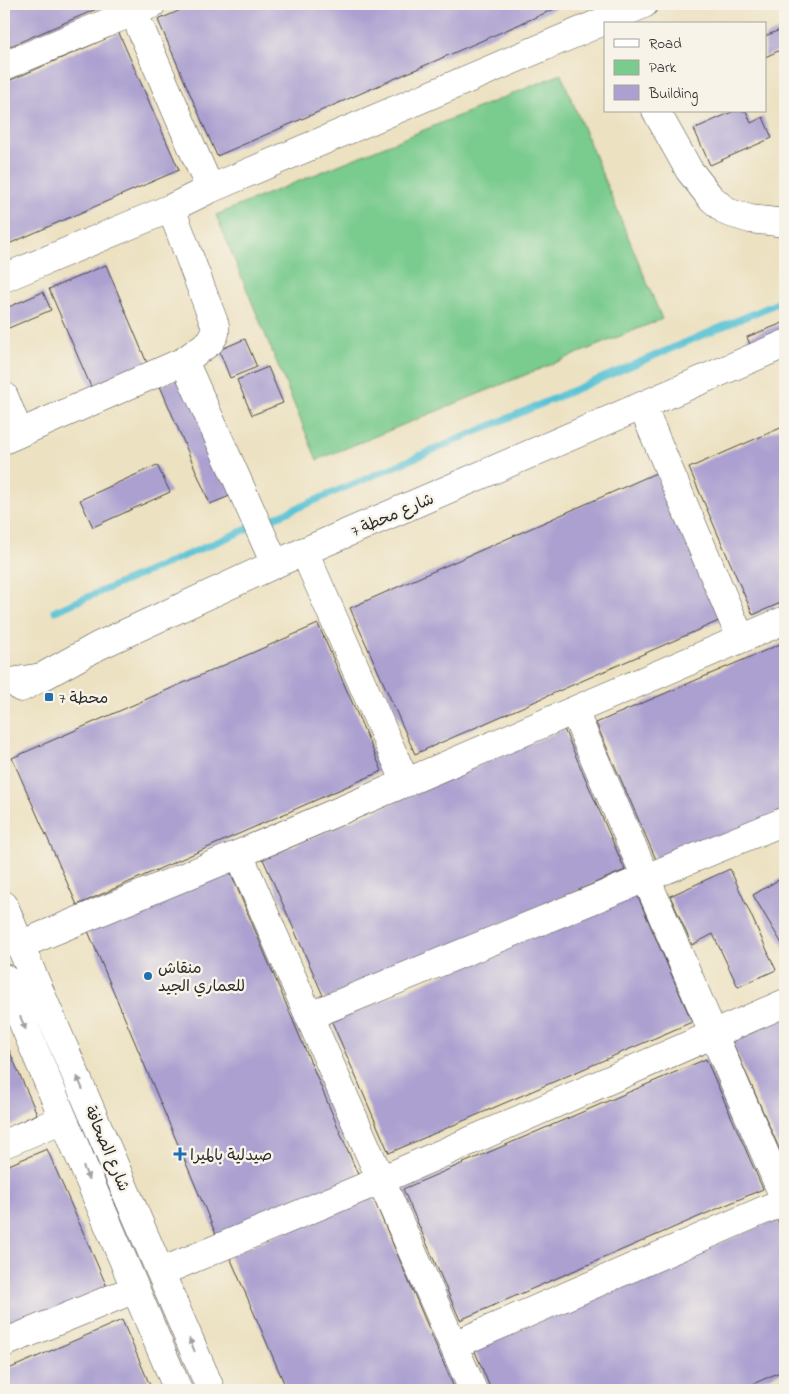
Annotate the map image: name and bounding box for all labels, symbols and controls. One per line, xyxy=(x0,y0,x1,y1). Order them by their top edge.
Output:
legend xyxy=(604,22,766,112)
text: Road xyxy=(649,33,682,55)
text: Park xyxy=(649,57,677,79)
text: Building xyxy=(648,83,698,106)
street label: شارع محطة 7 xyxy=(348,488,438,544)
place label: محطة 7 xyxy=(59,687,108,711)
marker: محطة 7 xyxy=(43,691,55,703)
place label: منقاش للعماري الجيد xyxy=(158,957,245,999)
marker: منقاش للعماري الجيد xyxy=(142,970,154,982)
one-way arrow xyxy=(19,1016,27,1030)
one-way arrow xyxy=(75,1076,83,1090)
street label: شارع الصحافة xyxy=(77,1102,135,1195)
place label: صيدلية بالميرا xyxy=(190,1144,272,1168)
marker: صيدلية بالميرا xyxy=(174,1148,186,1160)
one-way arrow xyxy=(83,1166,91,1180)
one-way arrow xyxy=(188,1338,196,1352)

